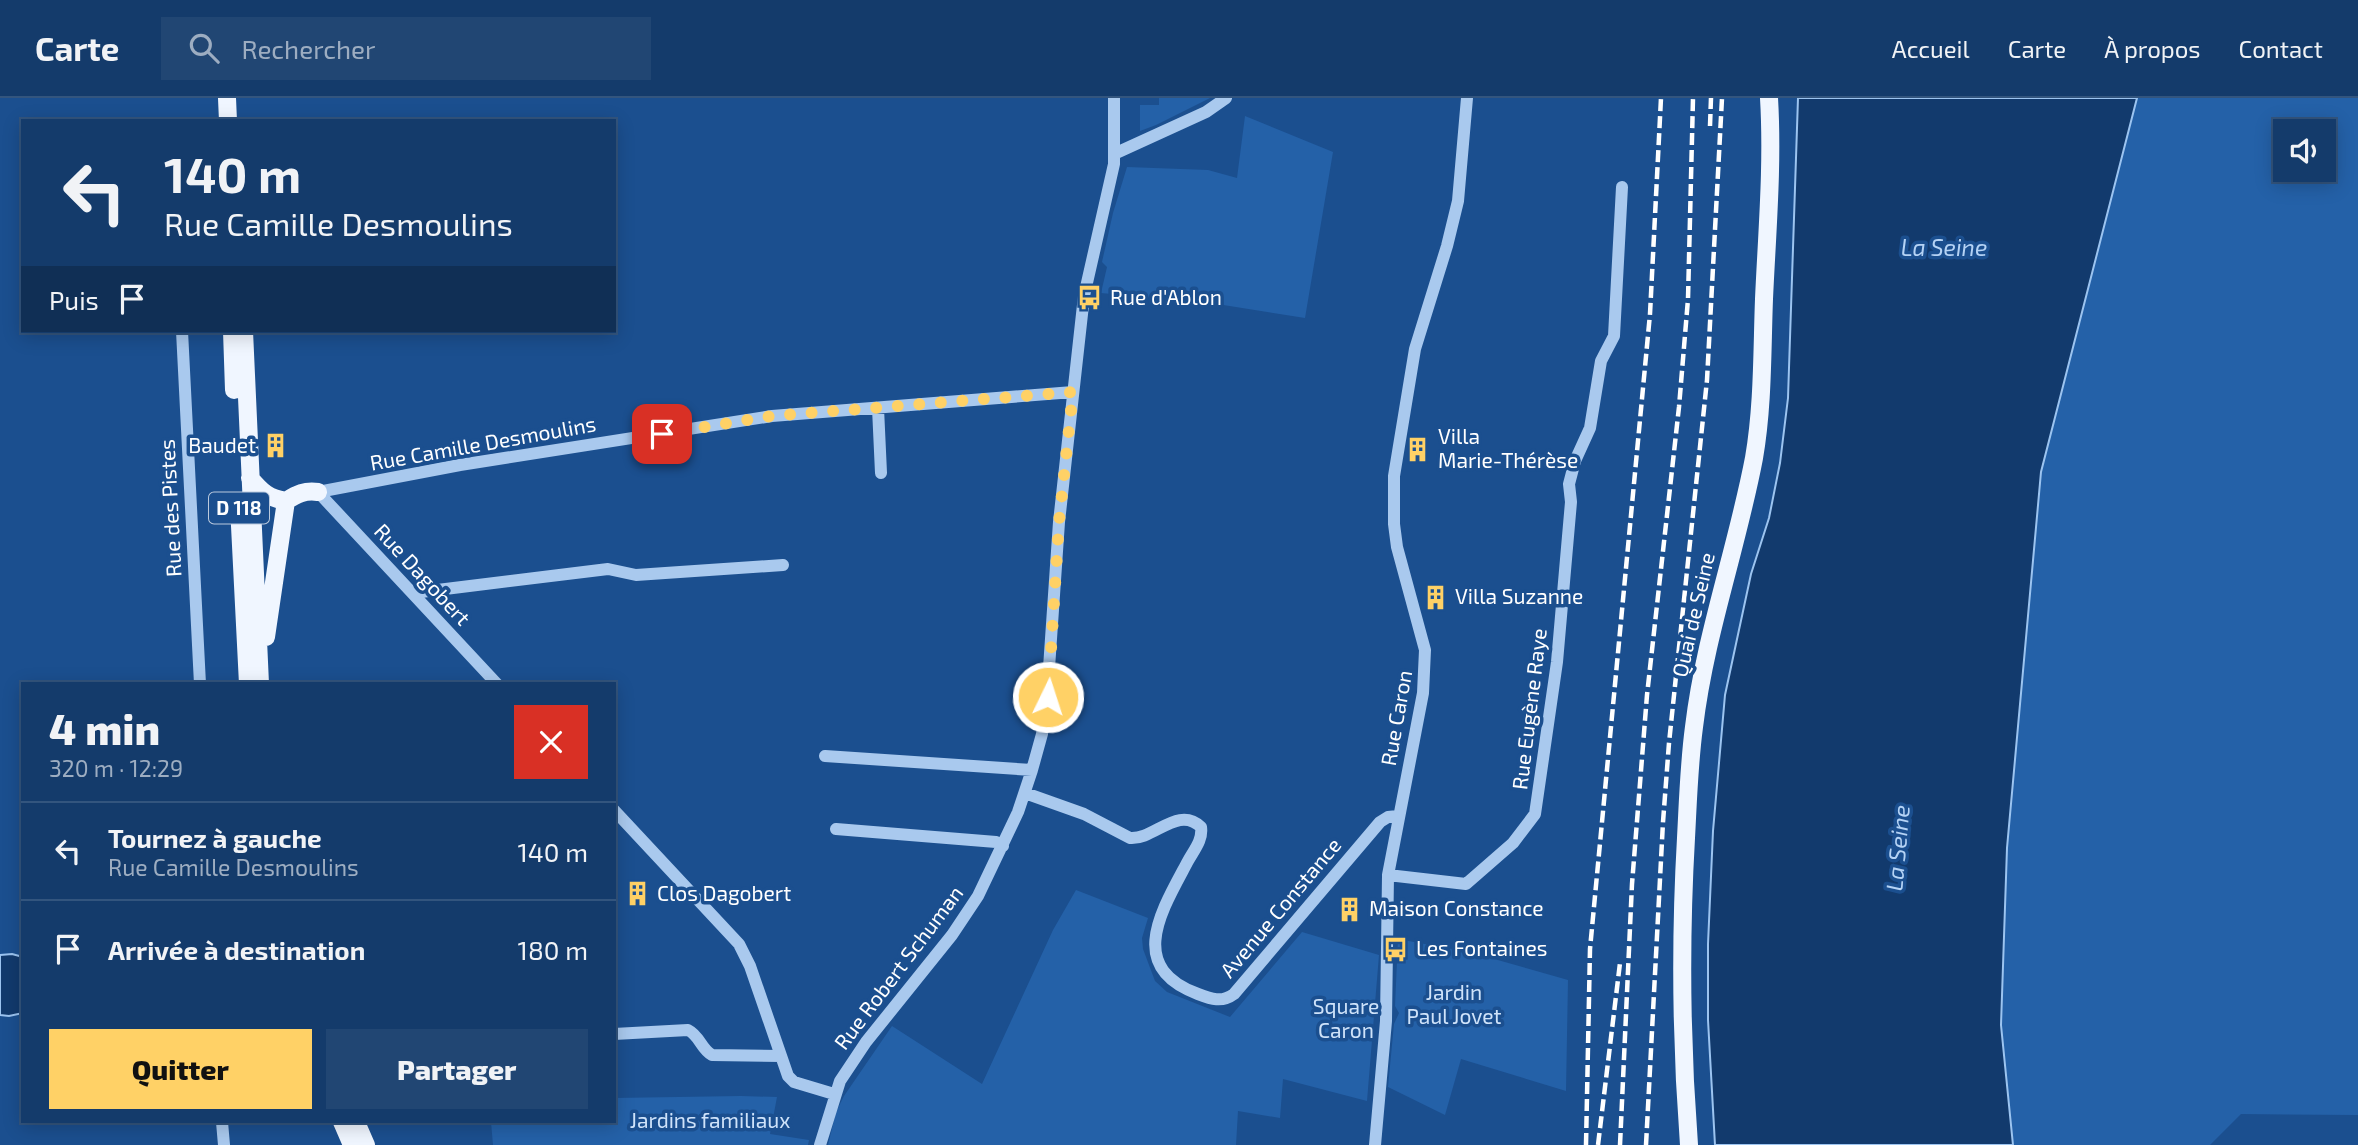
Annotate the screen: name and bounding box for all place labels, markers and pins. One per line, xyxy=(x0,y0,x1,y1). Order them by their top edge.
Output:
bus stop icon: Rue d'Ablon xyxy=(1076,284,1104,312)
place label: Rue d'Ablon xyxy=(1110,284,1222,309)
pin xyxy=(632,404,692,464)
place label: Villa Marie-Thérèse xyxy=(1438,423,1578,472)
place label: Baudet xyxy=(188,432,256,457)
building icon: Baudet xyxy=(262,432,290,460)
building icon: Villa Marie-Thérèse xyxy=(1404,435,1432,463)
building icon: Villa Suzanne xyxy=(1421,583,1449,611)
place label: Villa Suzanne xyxy=(1455,583,1583,608)
building icon: Clos Dagobert xyxy=(623,880,651,908)
place label: Clos Dagobert xyxy=(657,880,791,905)
building icon: Maison Constance xyxy=(1335,895,1363,923)
place label: Maison Constance xyxy=(1369,895,1544,920)
bus stop icon: Les Fontaines xyxy=(1382,935,1410,963)
place label: Les Fontaines xyxy=(1416,935,1547,960)

